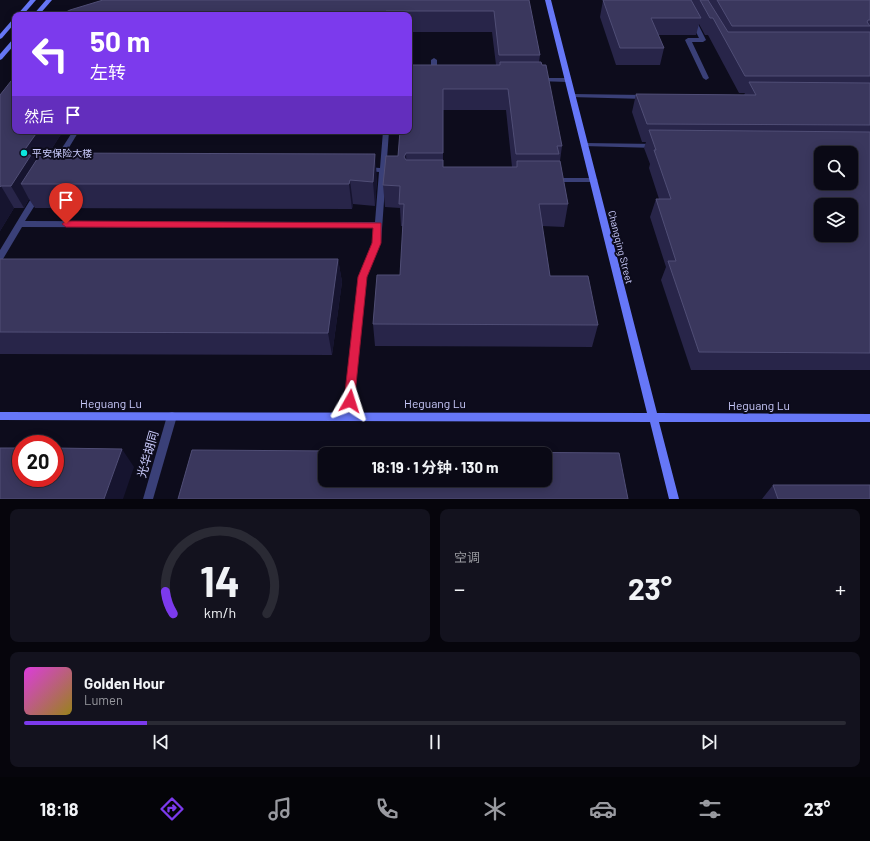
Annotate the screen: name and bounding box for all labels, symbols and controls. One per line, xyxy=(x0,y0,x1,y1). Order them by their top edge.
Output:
text: 50 m xyxy=(90,24,150,58)
icon: left xyxy=(24,28,76,80)
text: 左转 xyxy=(90,61,126,83)
icon: arrive xyxy=(62,104,84,126)
text: 然后 xyxy=(24,107,54,125)
map controls xyxy=(814,146,858,242)
button: search xyxy=(814,146,858,190)
place label: 平安保险大楼 xyxy=(32,147,92,159)
marker: 平安保险大楼 xyxy=(19,148,29,158)
pin xyxy=(49,183,83,224)
icon: arrive xyxy=(55,189,77,211)
button: layers xyxy=(814,198,858,242)
street label: Changqing Street xyxy=(606,209,636,285)
position arrow xyxy=(329,380,371,422)
street label: Heguang Lu xyxy=(80,396,142,410)
street label: Heguang Lu xyxy=(404,396,466,410)
street label: Heguang Lu xyxy=(728,398,790,412)
street label: 光华胡同 xyxy=(134,429,160,479)
speed limit sign: 20 xyxy=(12,435,64,487)
text: 18:19 · 1 分钟 · 130 m xyxy=(371,458,499,476)
text: 空调 xyxy=(454,549,480,565)
text: 14 xyxy=(200,554,240,604)
text: 23° xyxy=(628,570,672,606)
text: − xyxy=(454,575,465,601)
text: + xyxy=(835,575,846,601)
text: km/h xyxy=(204,603,236,620)
text: Golden Hour xyxy=(84,674,165,692)
text: Lumen xyxy=(84,692,123,708)
icon: previous xyxy=(150,731,172,753)
icon: pause xyxy=(424,731,446,753)
icon: next xyxy=(698,731,720,753)
icon: directions xyxy=(158,795,186,823)
icon: music xyxy=(266,795,294,823)
icon: phone xyxy=(373,795,401,823)
icon: climate xyxy=(481,795,509,823)
icon: car xyxy=(589,795,617,823)
icon: filters xyxy=(696,795,724,823)
text: 18:18 xyxy=(40,798,79,820)
text: 23° xyxy=(804,798,830,820)

